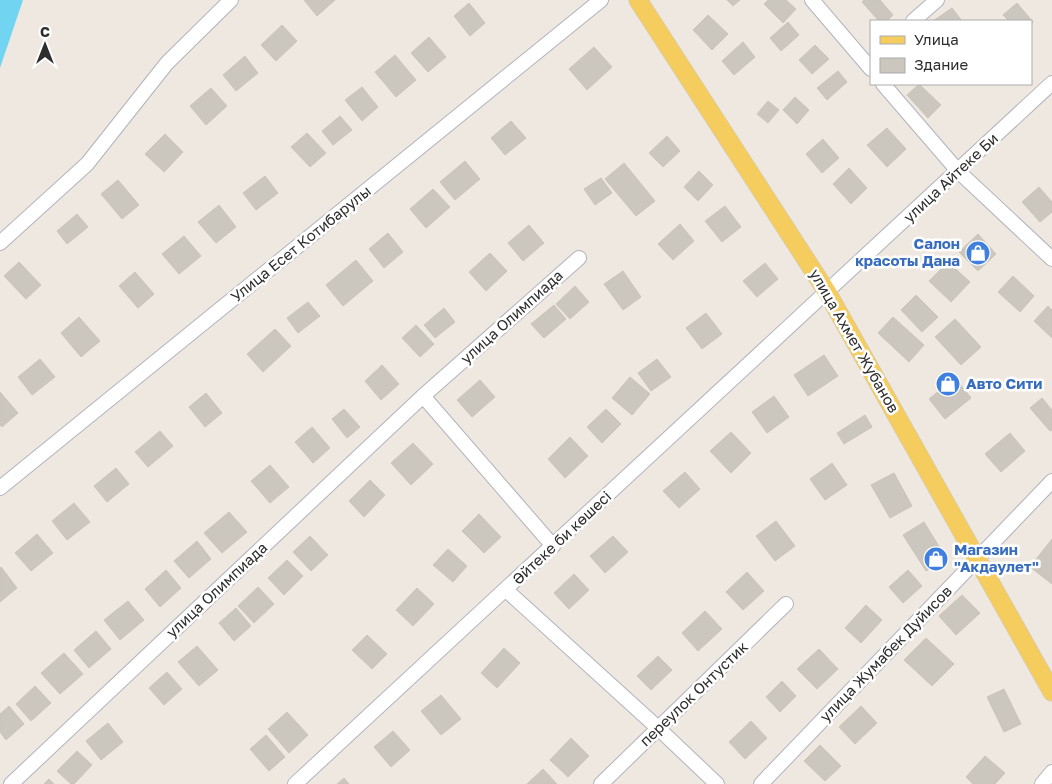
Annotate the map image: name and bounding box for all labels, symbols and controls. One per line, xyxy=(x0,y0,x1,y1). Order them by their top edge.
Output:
north arrow xyxy=(20,20,70,70)
legend xyxy=(870,20,1032,85)
text: С xyxy=(40,23,50,40)
text: Улица xyxy=(914,30,959,48)
text: Здание xyxy=(914,55,968,73)
street label: улица Айтеке Би xyxy=(899,129,1001,226)
street label: Улица Есет Котибарулы xyxy=(227,181,374,305)
place label: Салон красоты Дана xyxy=(855,234,960,269)
shop icon: Салон красоты Дана xyxy=(965,240,991,266)
street label: улица Ахмет Жубанов xyxy=(806,265,903,416)
street label: улица Олимпиада xyxy=(456,266,566,367)
shop icon: Авто Сити xyxy=(935,371,961,397)
place label: Авто Сити xyxy=(966,374,1042,392)
street label: Әйтеке би көшесі xyxy=(508,487,614,588)
street label: улица Олимпиада xyxy=(162,538,271,641)
place label: Магазин "Акдаулет" xyxy=(954,540,1039,575)
shop icon: Магазин "Акдаулет" xyxy=(923,546,949,572)
street label: улица Жумабек Дуйисов xyxy=(816,582,955,725)
street label: переулок Онтустик xyxy=(636,637,751,749)

